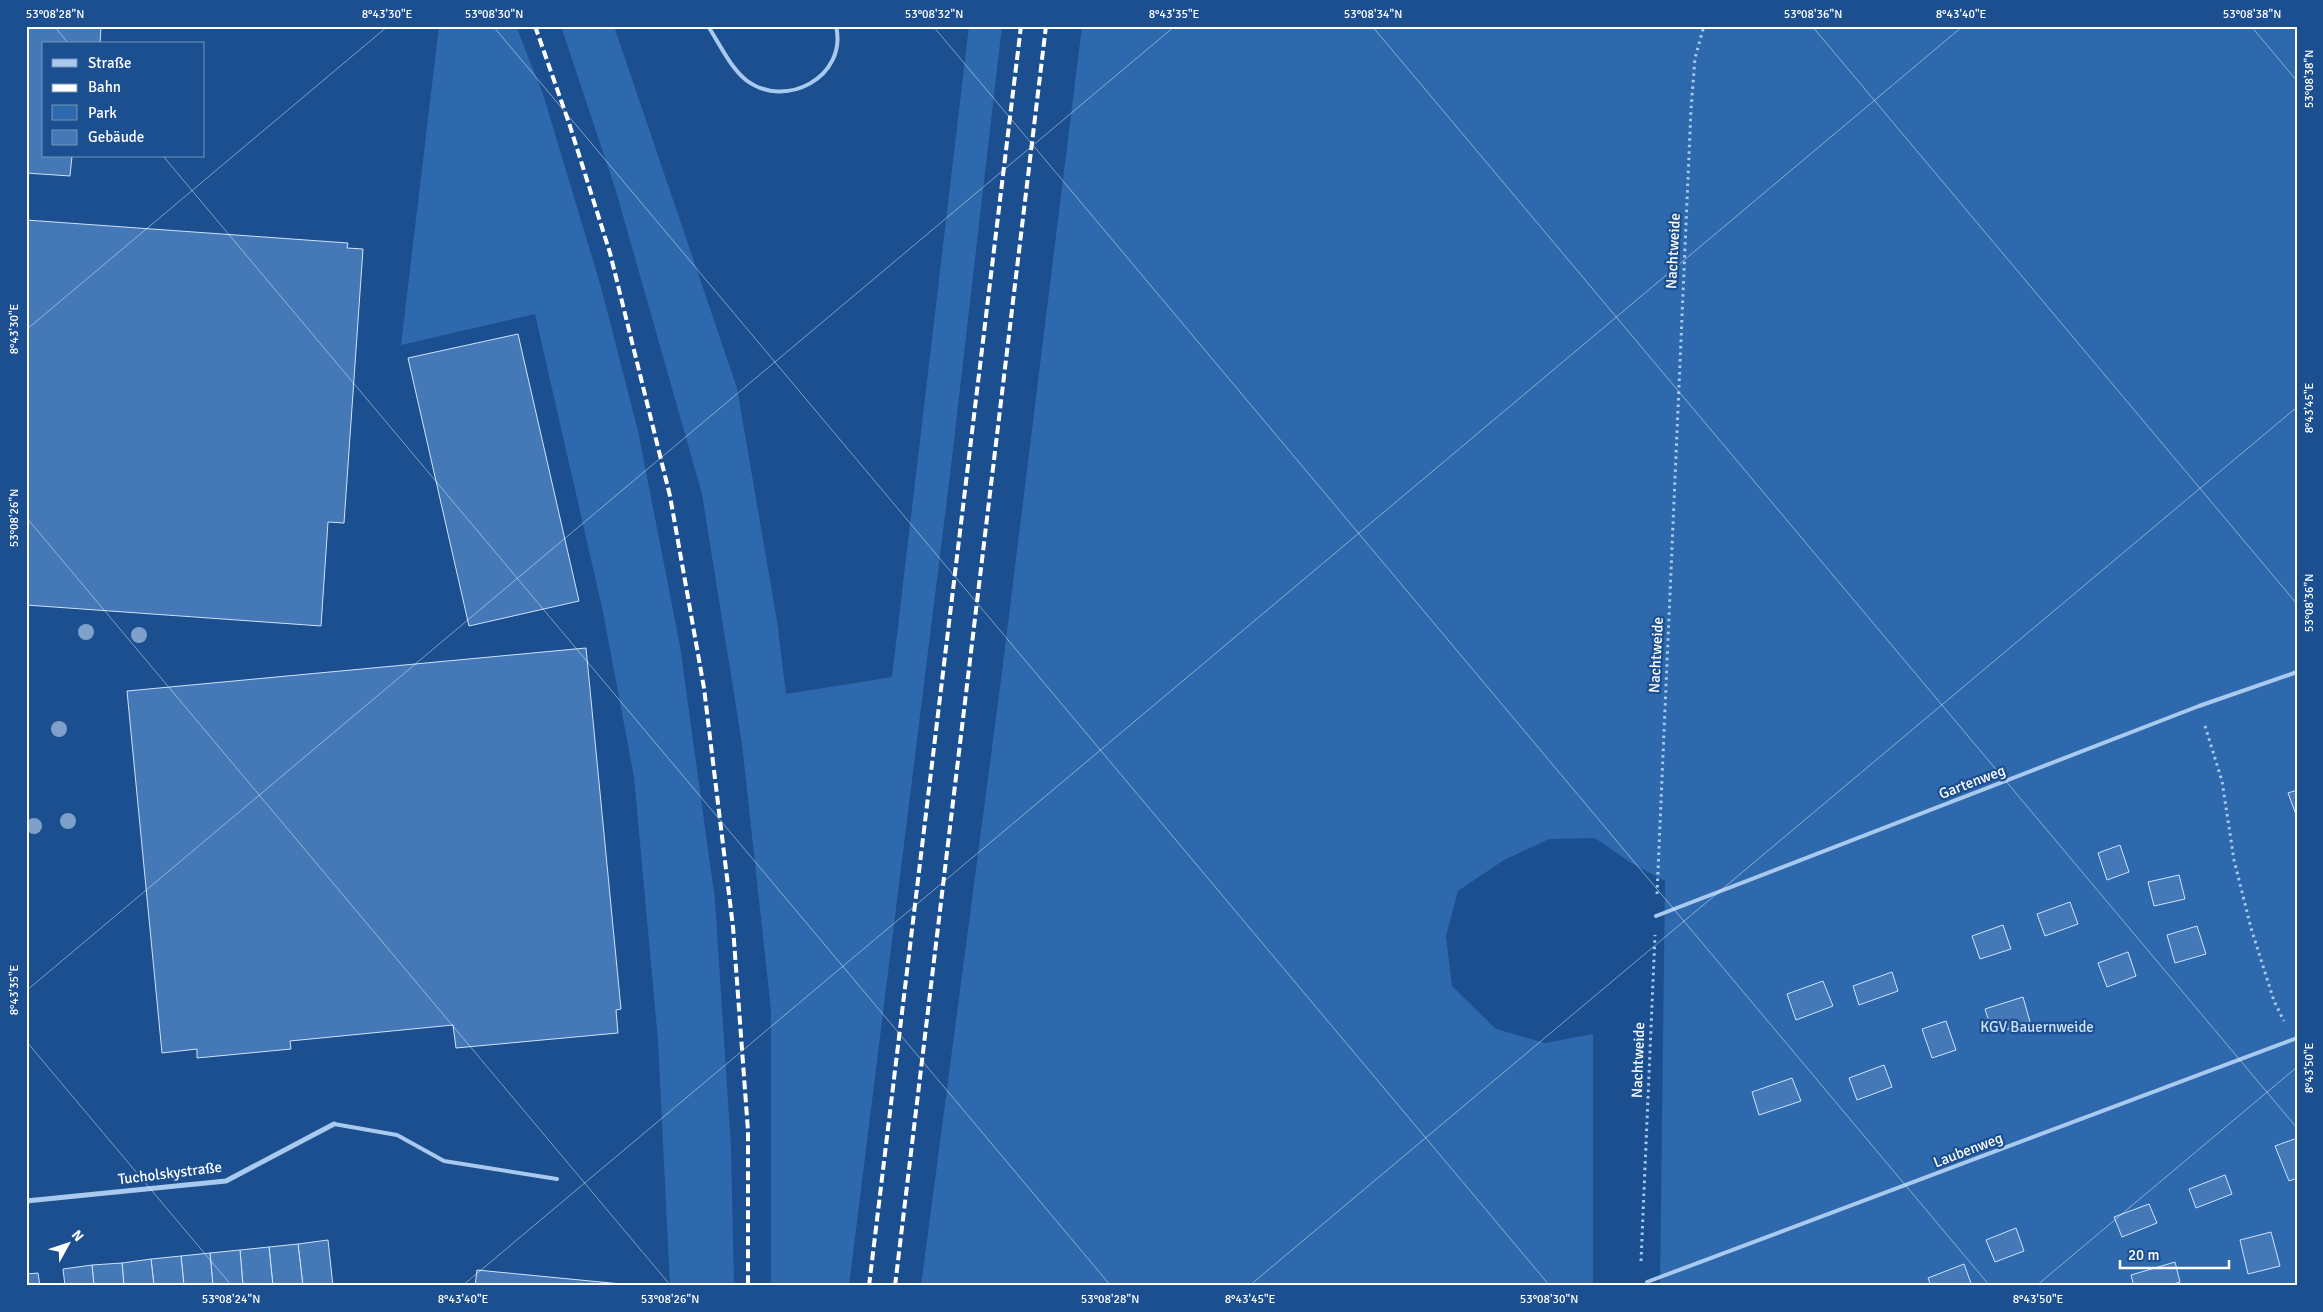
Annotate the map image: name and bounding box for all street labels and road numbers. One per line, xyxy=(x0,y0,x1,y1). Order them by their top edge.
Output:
street label: Nachtweide xyxy=(1662,213,1684,289)
street label: Nachtweide xyxy=(1645,617,1667,693)
street label: Gartenweg xyxy=(1936,761,2008,803)
street label: Nachtweide xyxy=(1628,1022,1648,1098)
street label: Laubenweg xyxy=(1931,1129,2005,1171)
street label: Tucholskystraße xyxy=(117,1158,223,1188)

